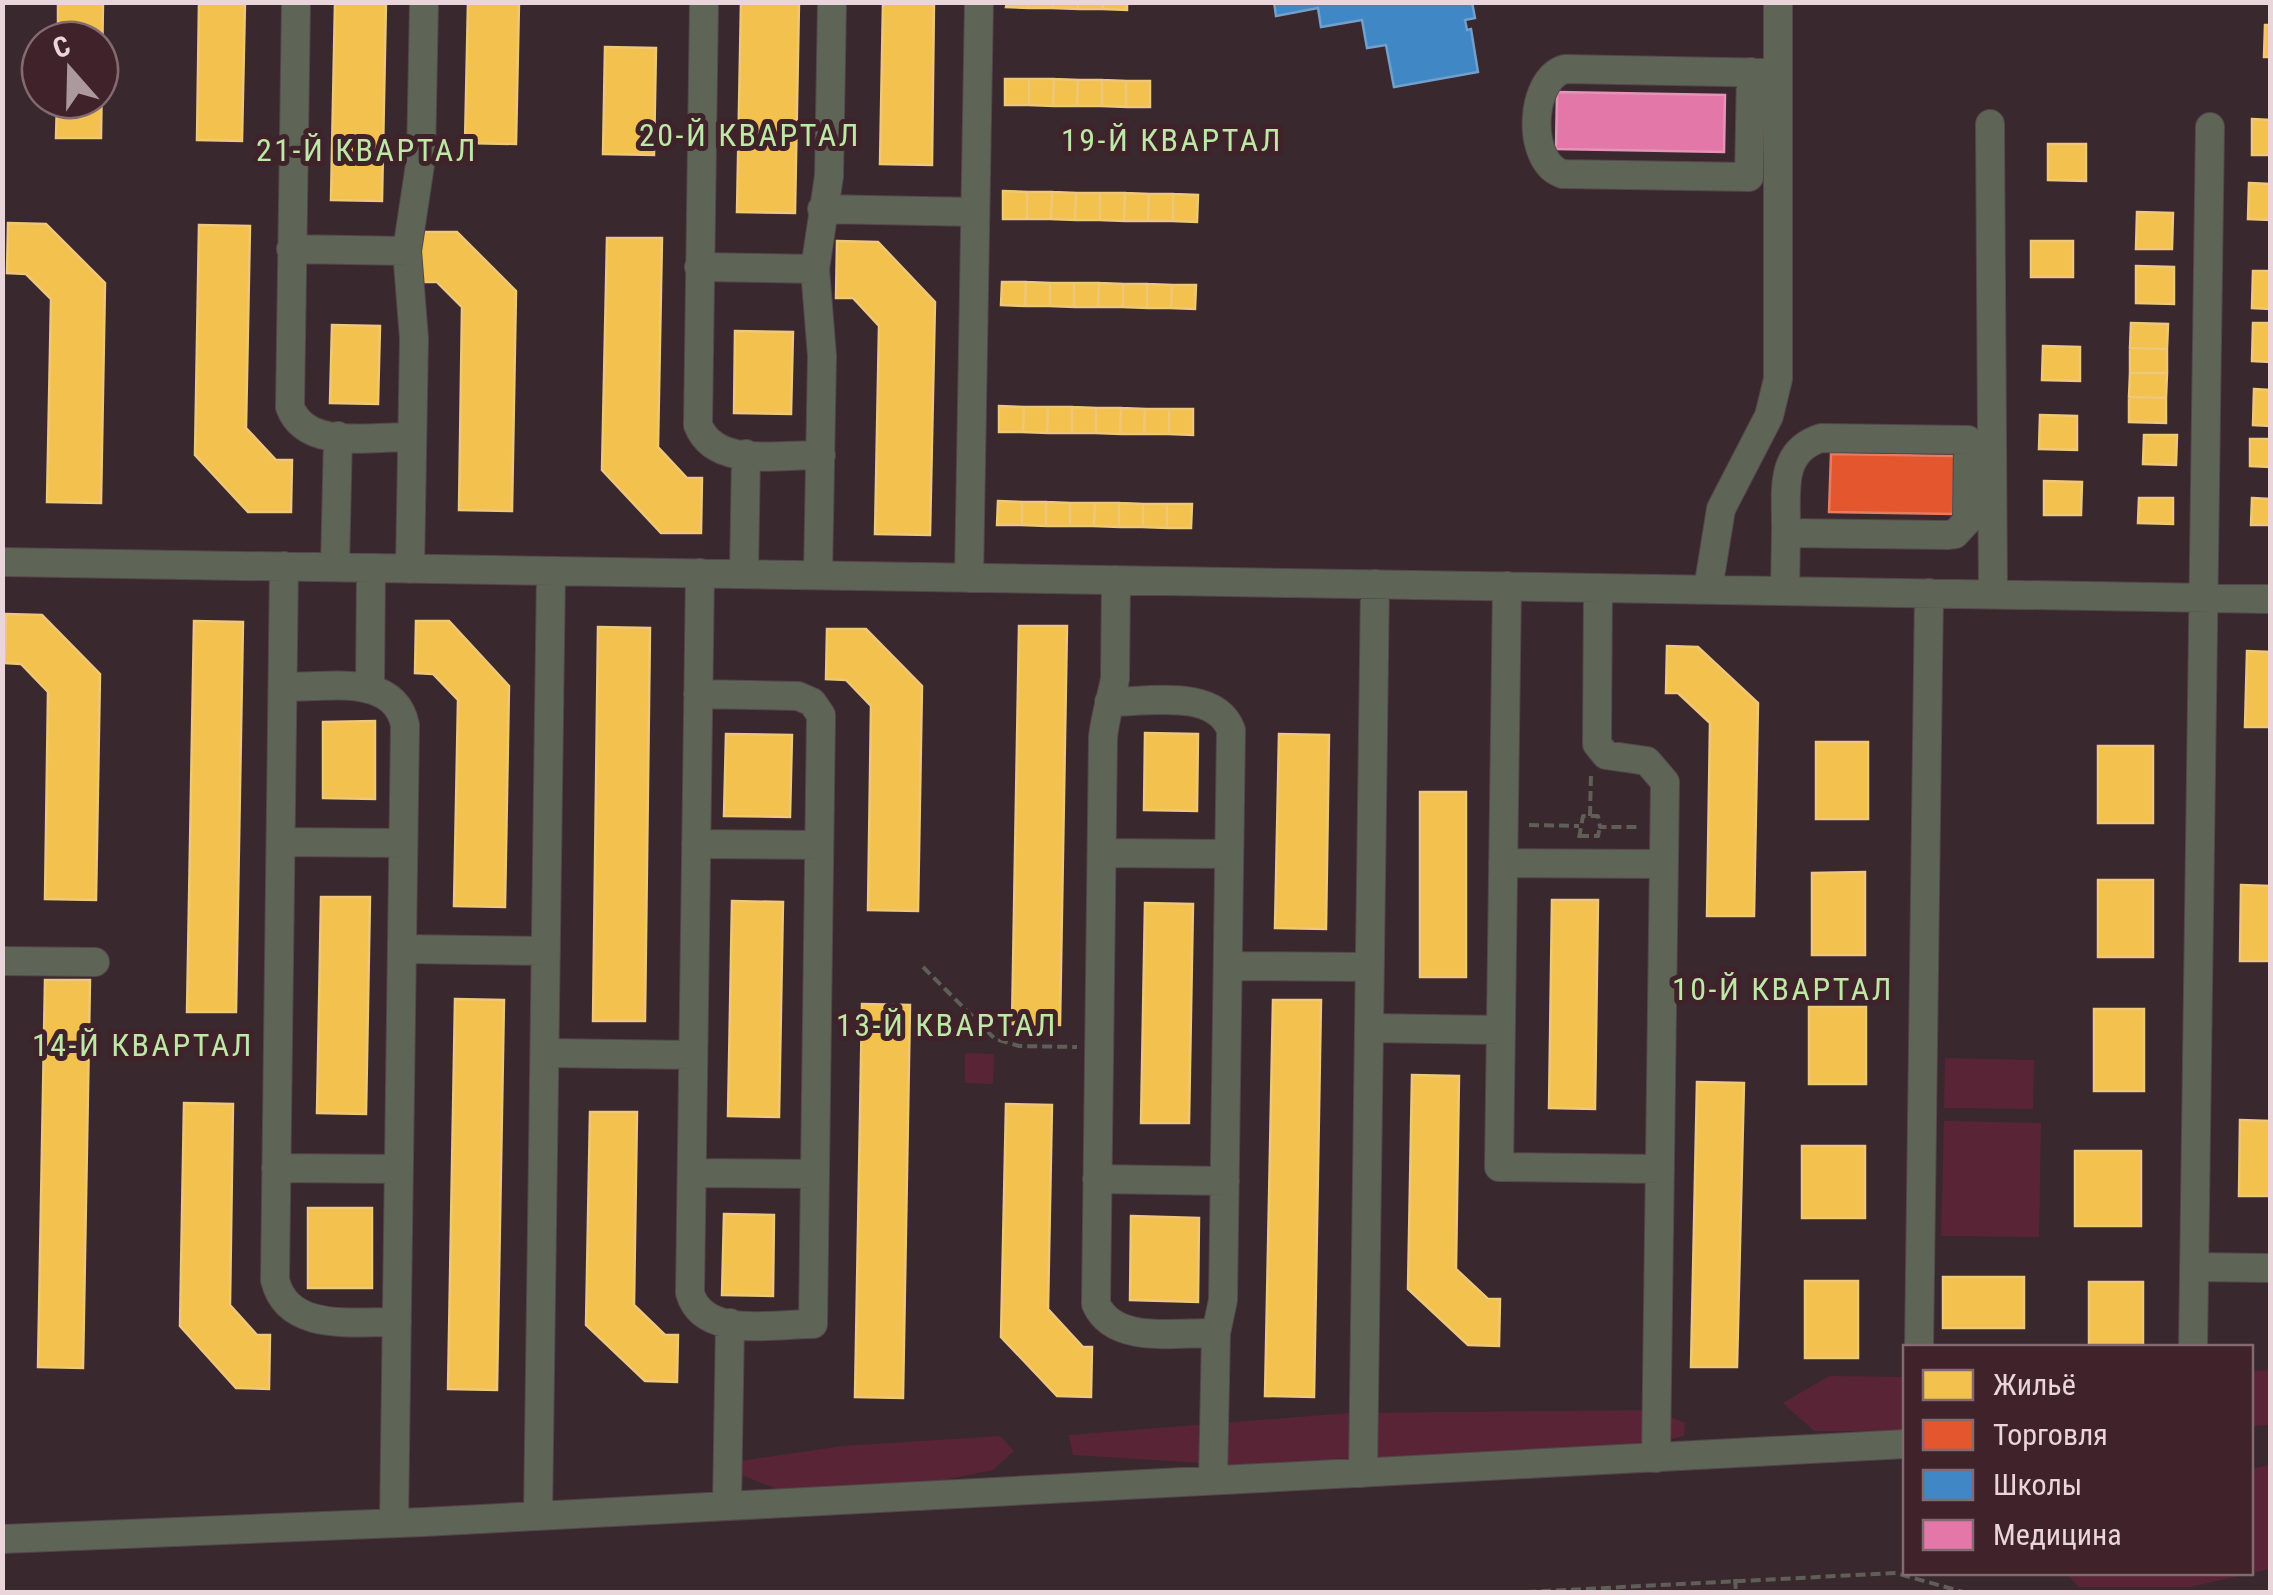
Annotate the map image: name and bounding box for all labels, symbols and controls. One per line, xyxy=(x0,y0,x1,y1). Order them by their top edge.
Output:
north arrow xyxy=(20,20,120,120)
text: С xyxy=(48,29,75,65)
district label: 20-Й КВАРТАЛ xyxy=(639,116,861,154)
district label: 19-Й КВАРТАЛ xyxy=(1061,121,1283,159)
district label: 21-Й КВАРТАЛ xyxy=(256,131,478,169)
district label: 10-Й КВАРТАЛ xyxy=(1672,970,1894,1008)
district label: 13-Й КВАРТАЛ xyxy=(836,1006,1058,1044)
district label: 14-Й КВАРТАЛ xyxy=(32,1026,254,1064)
legend xyxy=(1903,1345,2253,1575)
text: Жильё xyxy=(1993,1367,2076,1402)
text: Торговля xyxy=(1993,1417,2108,1452)
text: Школы xyxy=(1993,1467,2082,1502)
text: Медицина xyxy=(1993,1517,2122,1552)

